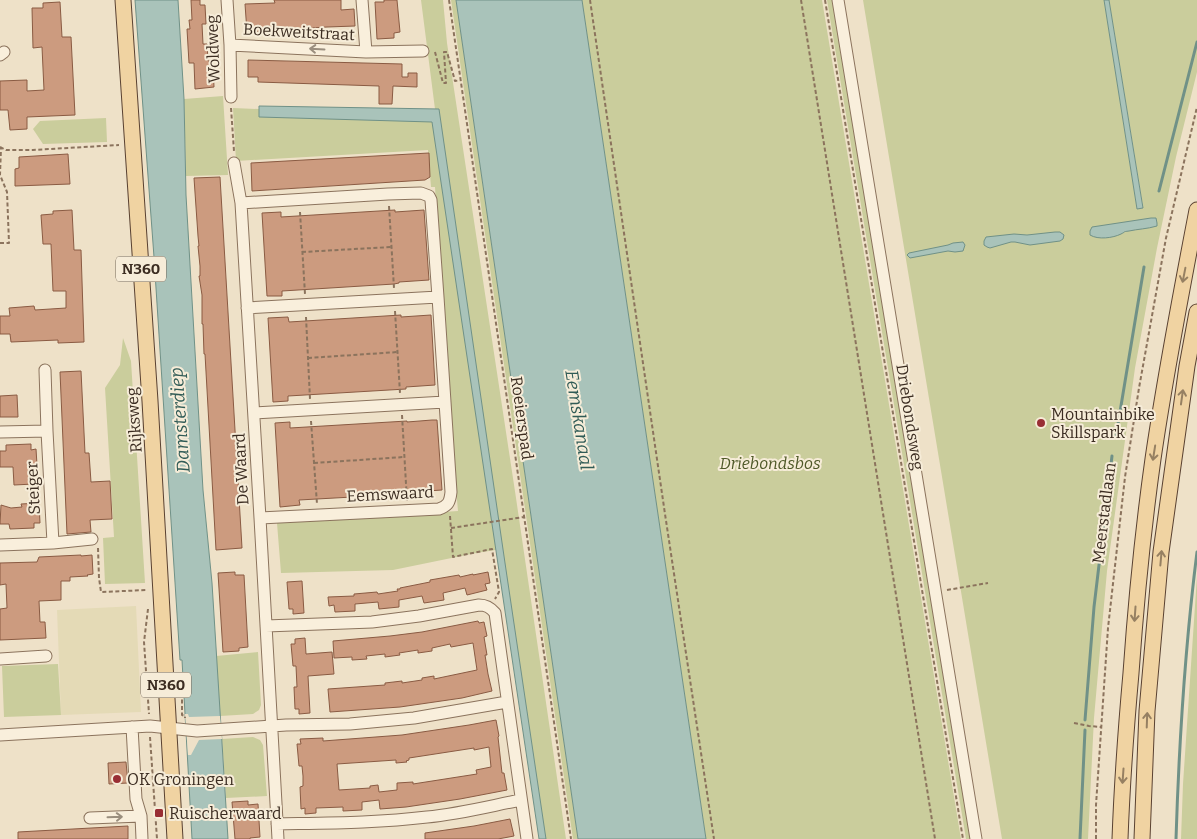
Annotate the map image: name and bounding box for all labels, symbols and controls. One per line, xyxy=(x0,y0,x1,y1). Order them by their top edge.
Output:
street label: Woldweg xyxy=(202,14,224,84)
street label: Boekweitstraat xyxy=(243,20,356,44)
one-way arrow xyxy=(310,45,326,54)
road number: N360 xyxy=(116,256,166,282)
one-way arrow xyxy=(1179,267,1189,283)
street label: Driebondsweg xyxy=(892,363,928,472)
water label: Damsterdiep xyxy=(165,367,195,473)
water label: Eemskanaal xyxy=(560,368,598,472)
street label: Roeierspad xyxy=(507,375,537,461)
street label: Rijksweg xyxy=(122,387,146,453)
one-way arrow xyxy=(1178,390,1188,406)
place label: Mountainbike Skillspark xyxy=(1051,405,1155,442)
marker: Mountainbike Skillspark xyxy=(1035,417,1047,429)
street label: De Waard xyxy=(230,432,252,505)
one-way arrow xyxy=(1148,444,1158,460)
park label: Driebondsbos xyxy=(719,454,821,473)
street label: Steiger xyxy=(22,461,44,515)
street label: Meerstadlaan xyxy=(1088,461,1120,565)
street label: Eemswaard xyxy=(346,482,435,506)
one-way arrow xyxy=(1156,551,1166,567)
one-way arrow xyxy=(1131,606,1140,622)
road number: N360 xyxy=(141,672,191,698)
one-way arrow xyxy=(1142,713,1152,729)
one-way arrow xyxy=(1118,768,1127,784)
place label: OK Groningen xyxy=(127,770,234,789)
marker: OK Groningen xyxy=(111,773,123,785)
place label: Ruischerwaard xyxy=(169,804,282,823)
marker: Ruischerwaard xyxy=(153,807,165,819)
one-way arrow xyxy=(107,813,123,822)

